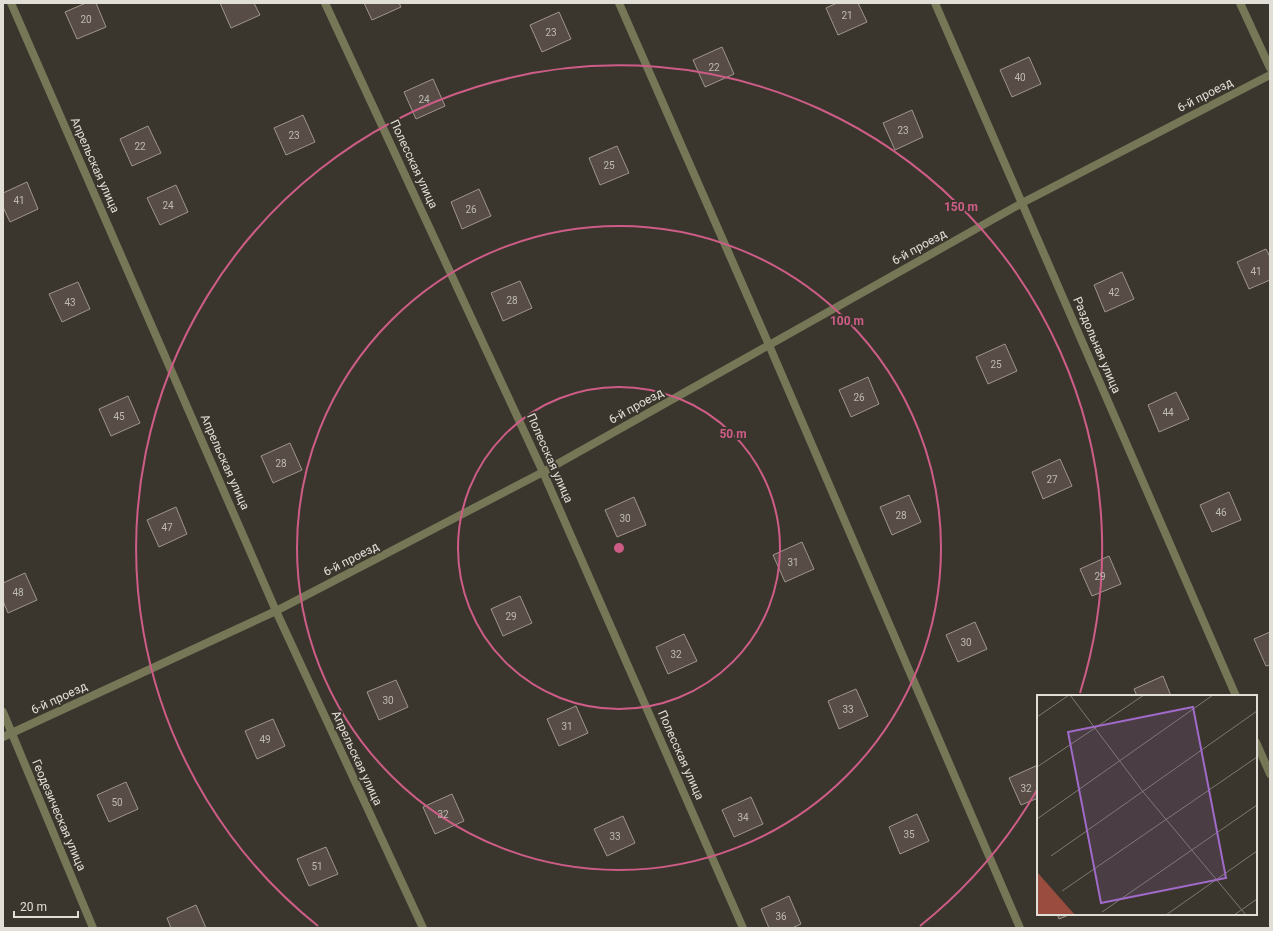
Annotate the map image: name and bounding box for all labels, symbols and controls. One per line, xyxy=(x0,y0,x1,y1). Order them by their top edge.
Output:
house number: 21 xyxy=(841,10,853,21)
house number: 20 xyxy=(80,14,92,25)
house number: 23 xyxy=(545,27,557,38)
house number: 22 xyxy=(708,62,720,73)
house number: 40 xyxy=(1014,72,1026,83)
street label: 6-й проезд xyxy=(1175,75,1235,115)
house number: 24 xyxy=(418,94,430,105)
street label: Апрельская улица xyxy=(68,115,122,215)
street label: Полесская улица xyxy=(387,117,441,211)
house number: 23 xyxy=(897,125,909,136)
house number: 23 xyxy=(288,130,300,141)
house number: 22 xyxy=(134,141,146,152)
house number: 25 xyxy=(603,160,615,171)
house number: 41 xyxy=(13,195,25,206)
house number: 24 xyxy=(162,200,174,211)
text: 150 m xyxy=(944,200,978,214)
house number: 26 xyxy=(465,204,477,215)
street label: 6-й проезд xyxy=(889,226,949,268)
house number: 41 xyxy=(1250,266,1262,277)
house number: 42 xyxy=(1108,287,1120,298)
house number: 28 xyxy=(506,295,518,306)
street label: Раздольная улица xyxy=(1070,295,1124,395)
house number: 43 xyxy=(64,297,76,308)
text: 100 m xyxy=(830,314,864,328)
house number: 25 xyxy=(990,359,1002,370)
street label: 6-й проезд xyxy=(606,385,666,427)
house number: 26 xyxy=(853,392,865,403)
house number: 44 xyxy=(1162,407,1174,418)
house number: 45 xyxy=(113,411,125,422)
street label: Полесская улица xyxy=(524,411,576,505)
street label: Апрельская улица xyxy=(198,412,252,512)
text: 50 m xyxy=(719,427,747,441)
house number: 28 xyxy=(275,458,287,469)
house number: 27 xyxy=(1046,474,1058,485)
house number: 46 xyxy=(1215,507,1227,518)
house number: 28 xyxy=(895,510,907,521)
house number: 30 xyxy=(619,513,631,524)
house number: 47 xyxy=(161,522,173,533)
street label: 6-й проезд xyxy=(321,539,381,579)
centre of rings xyxy=(612,541,626,555)
house number: 31 xyxy=(787,557,799,568)
house number: 29 xyxy=(1094,571,1106,582)
house number: 48 xyxy=(12,587,24,598)
house number: 29 xyxy=(505,611,517,622)
house number: 30 xyxy=(960,637,972,648)
house number: 32 xyxy=(670,649,682,660)
street label: 6-й проезд xyxy=(29,679,89,717)
house number: 30 xyxy=(382,695,394,706)
inset map xyxy=(1037,695,1257,915)
house number: 33 xyxy=(842,704,854,715)
street label: Апрельская улица xyxy=(329,708,385,808)
street label: Полесская улица xyxy=(655,708,707,802)
house number: 31 xyxy=(561,721,573,732)
house number: 49 xyxy=(259,734,271,745)
street label: Геодезическая улица xyxy=(29,757,89,873)
house number: 32 xyxy=(1020,783,1032,794)
house number: 50 xyxy=(111,797,123,808)
house number: 32 xyxy=(437,809,449,820)
house number: 34 xyxy=(737,812,749,823)
house number: 35 xyxy=(903,829,915,840)
house number: 33 xyxy=(609,831,621,842)
house number: 51 xyxy=(311,861,323,872)
scale bar xyxy=(14,893,78,919)
text: 20 m xyxy=(20,900,47,914)
house number: 36 xyxy=(775,911,787,922)

